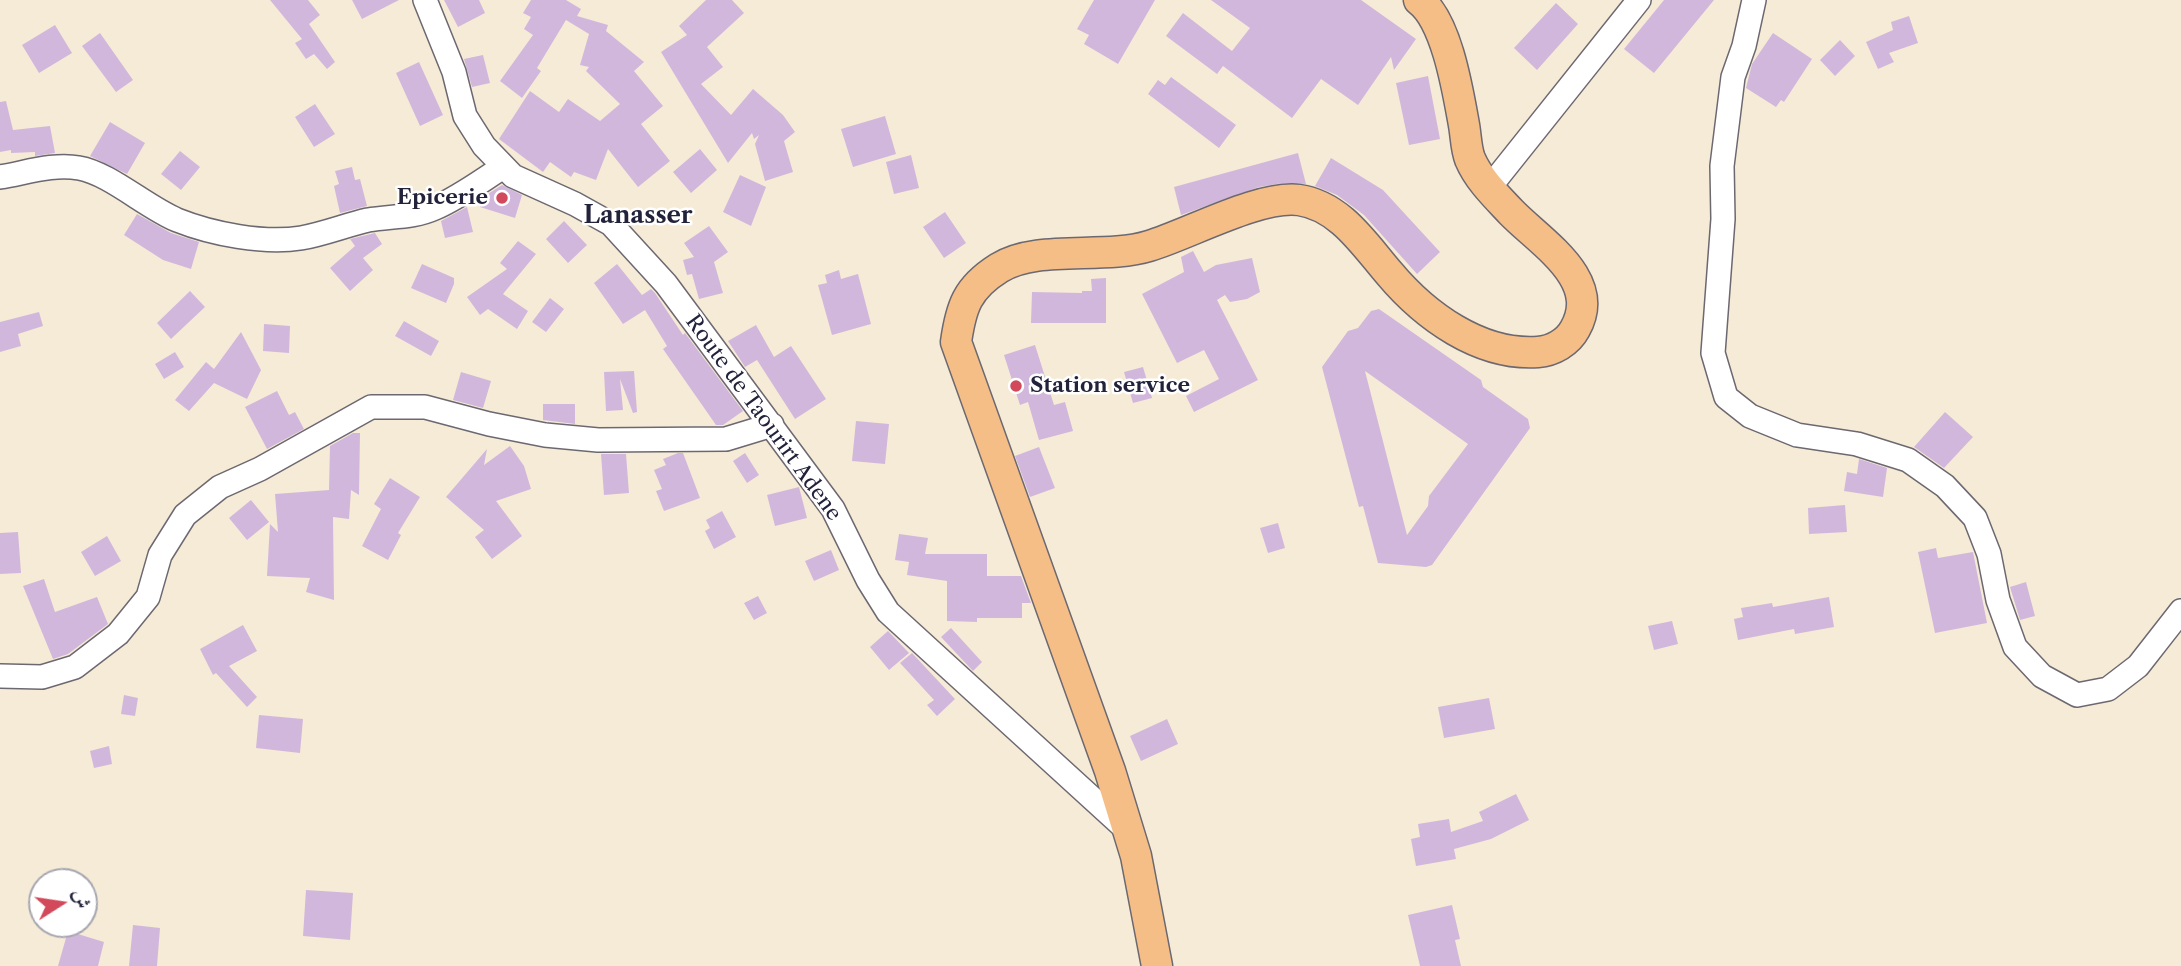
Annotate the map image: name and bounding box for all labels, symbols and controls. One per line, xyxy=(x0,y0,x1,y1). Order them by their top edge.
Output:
place label: Epicerie xyxy=(397,185,488,211)
marker: Epicerie xyxy=(494,190,510,206)
district label: Lanasser xyxy=(583,202,693,230)
street label: Route de Taourirt Adene xyxy=(680,310,846,526)
place label: Station service xyxy=(1030,373,1190,399)
marker: Station service xyxy=(1008,378,1024,394)
north arrow xyxy=(28,868,98,938)
text: ش xyxy=(69,887,95,911)

